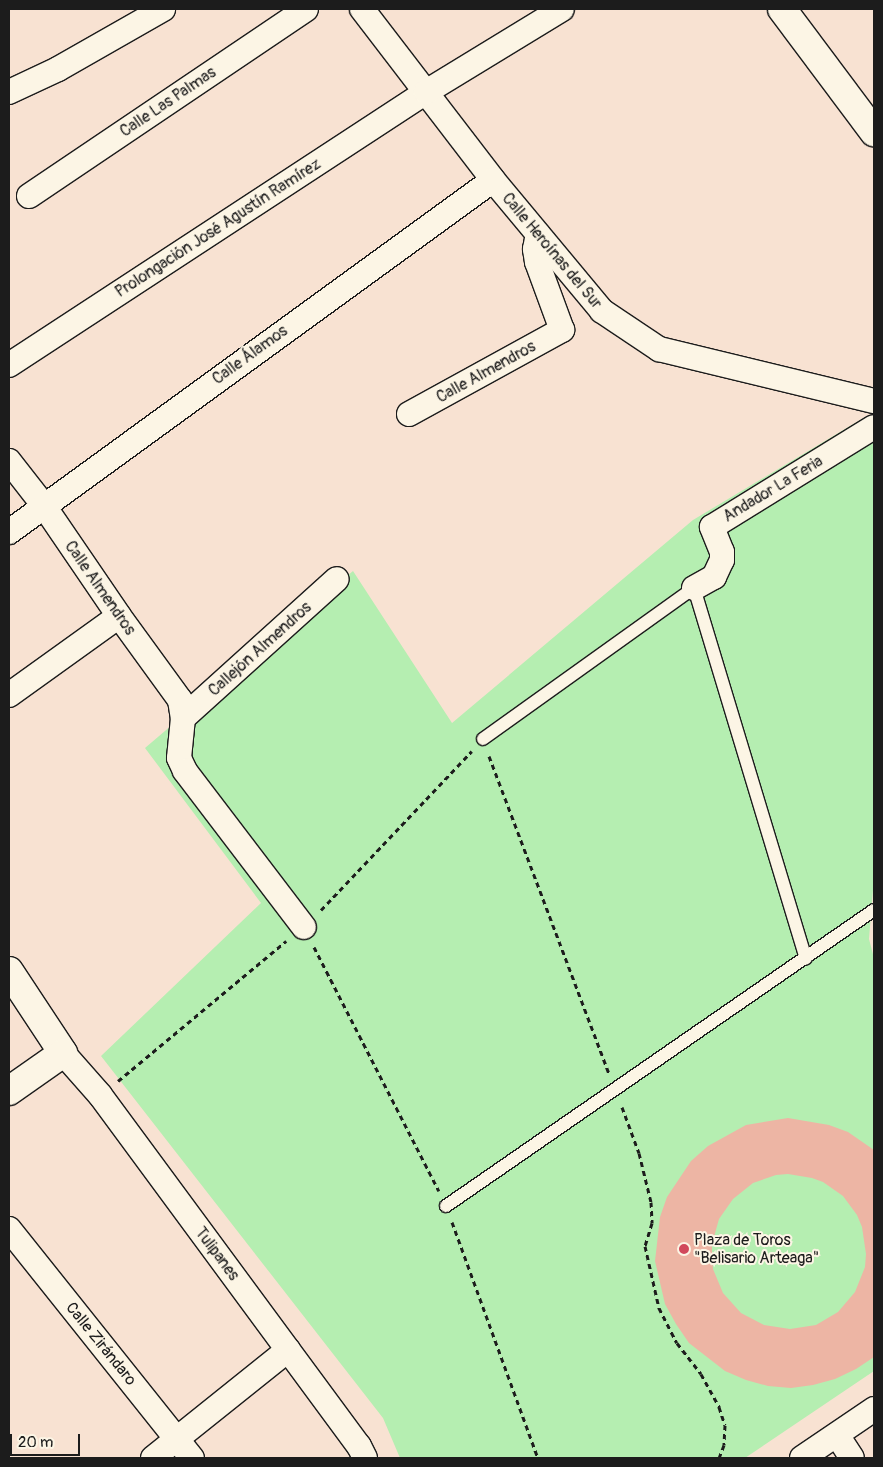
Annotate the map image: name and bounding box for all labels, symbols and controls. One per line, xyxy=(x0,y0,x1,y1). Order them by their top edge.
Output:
street label: Calle Las Palmas xyxy=(116,63,220,141)
street label: Prolongación José Agustín Ramírez xyxy=(112,154,324,302)
street label: Calle Heroínas del Sur xyxy=(498,189,606,313)
street label: Calle Álamos xyxy=(209,321,291,389)
street label: Calle Almendros xyxy=(433,337,539,407)
street label: Andador La Feria xyxy=(720,452,826,526)
street label: Calle Almendros xyxy=(61,537,139,639)
street label: Callejón Almendros xyxy=(205,598,315,700)
street label: Tulipanes xyxy=(191,1224,243,1284)
place label: Plaza de Toros "Belisario Arteaga" xyxy=(694,1230,819,1268)
marker: Plaza de Toros "Belisario Arteaga" xyxy=(678,1243,690,1255)
street label: Calle Zirándaro xyxy=(62,1298,140,1390)
scale bar xyxy=(12,1424,82,1456)
text: 20 m xyxy=(18,1433,53,1452)

